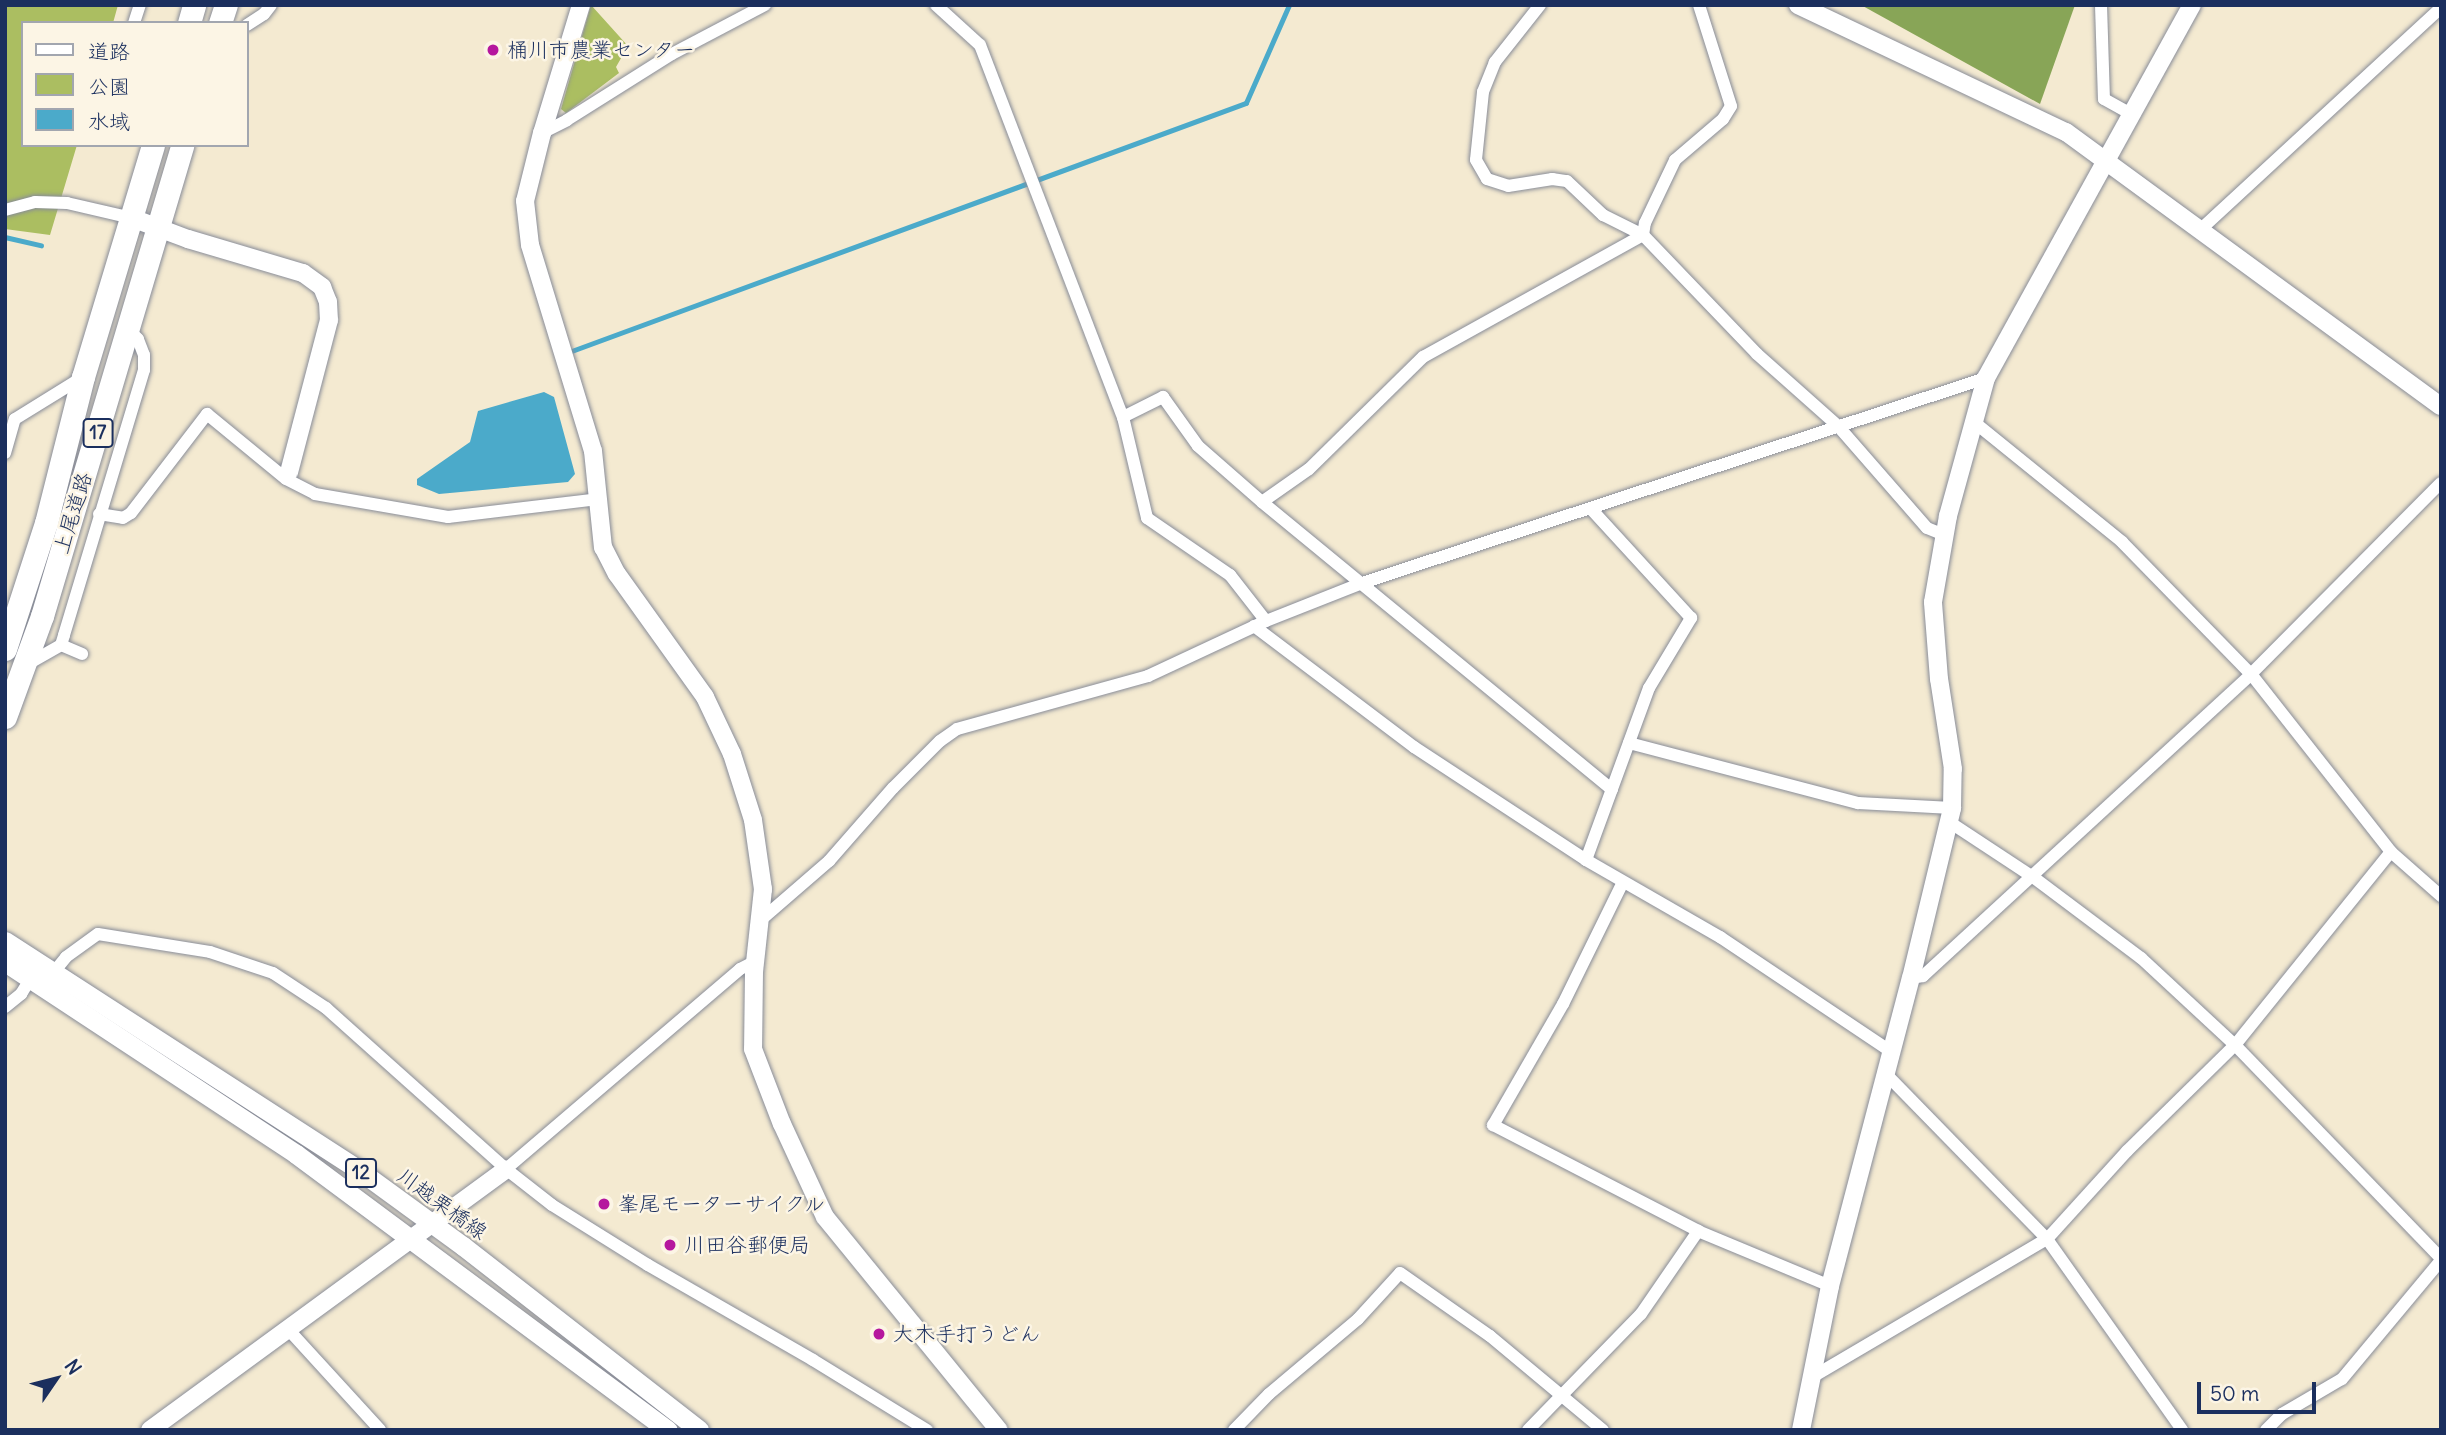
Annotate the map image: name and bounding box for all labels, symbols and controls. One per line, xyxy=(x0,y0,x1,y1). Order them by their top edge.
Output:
legend xyxy=(21,21,248,147)
place label: 桶川市農業センター xyxy=(507,37,696,63)
text: 道路 xyxy=(88,38,130,65)
marker: 桶川市農業センター xyxy=(485,42,501,58)
text: 公園 xyxy=(88,73,130,100)
text: 水域 xyxy=(88,108,130,135)
road number: 17 xyxy=(82,418,114,448)
street label: 上尾道路 xyxy=(49,469,97,557)
road number: 12 xyxy=(344,1158,378,1189)
street label: 川越栗橋線 xyxy=(392,1163,492,1245)
place label: 峯尾モーターサイクル xyxy=(618,1191,828,1217)
marker: 峯尾モーターサイクル xyxy=(596,1196,612,1212)
place label: 川田谷郵便局 xyxy=(684,1232,810,1258)
marker: 川田谷郵便局 xyxy=(662,1237,678,1253)
place label: 大木手打うどん xyxy=(893,1321,1040,1347)
marker: 大木手打うどん xyxy=(871,1326,887,1342)
north arrow xyxy=(21,1344,91,1414)
text: N xyxy=(60,1355,87,1379)
scale bar xyxy=(2201,1368,2320,1412)
text: 50 m xyxy=(2210,1380,2259,1407)

